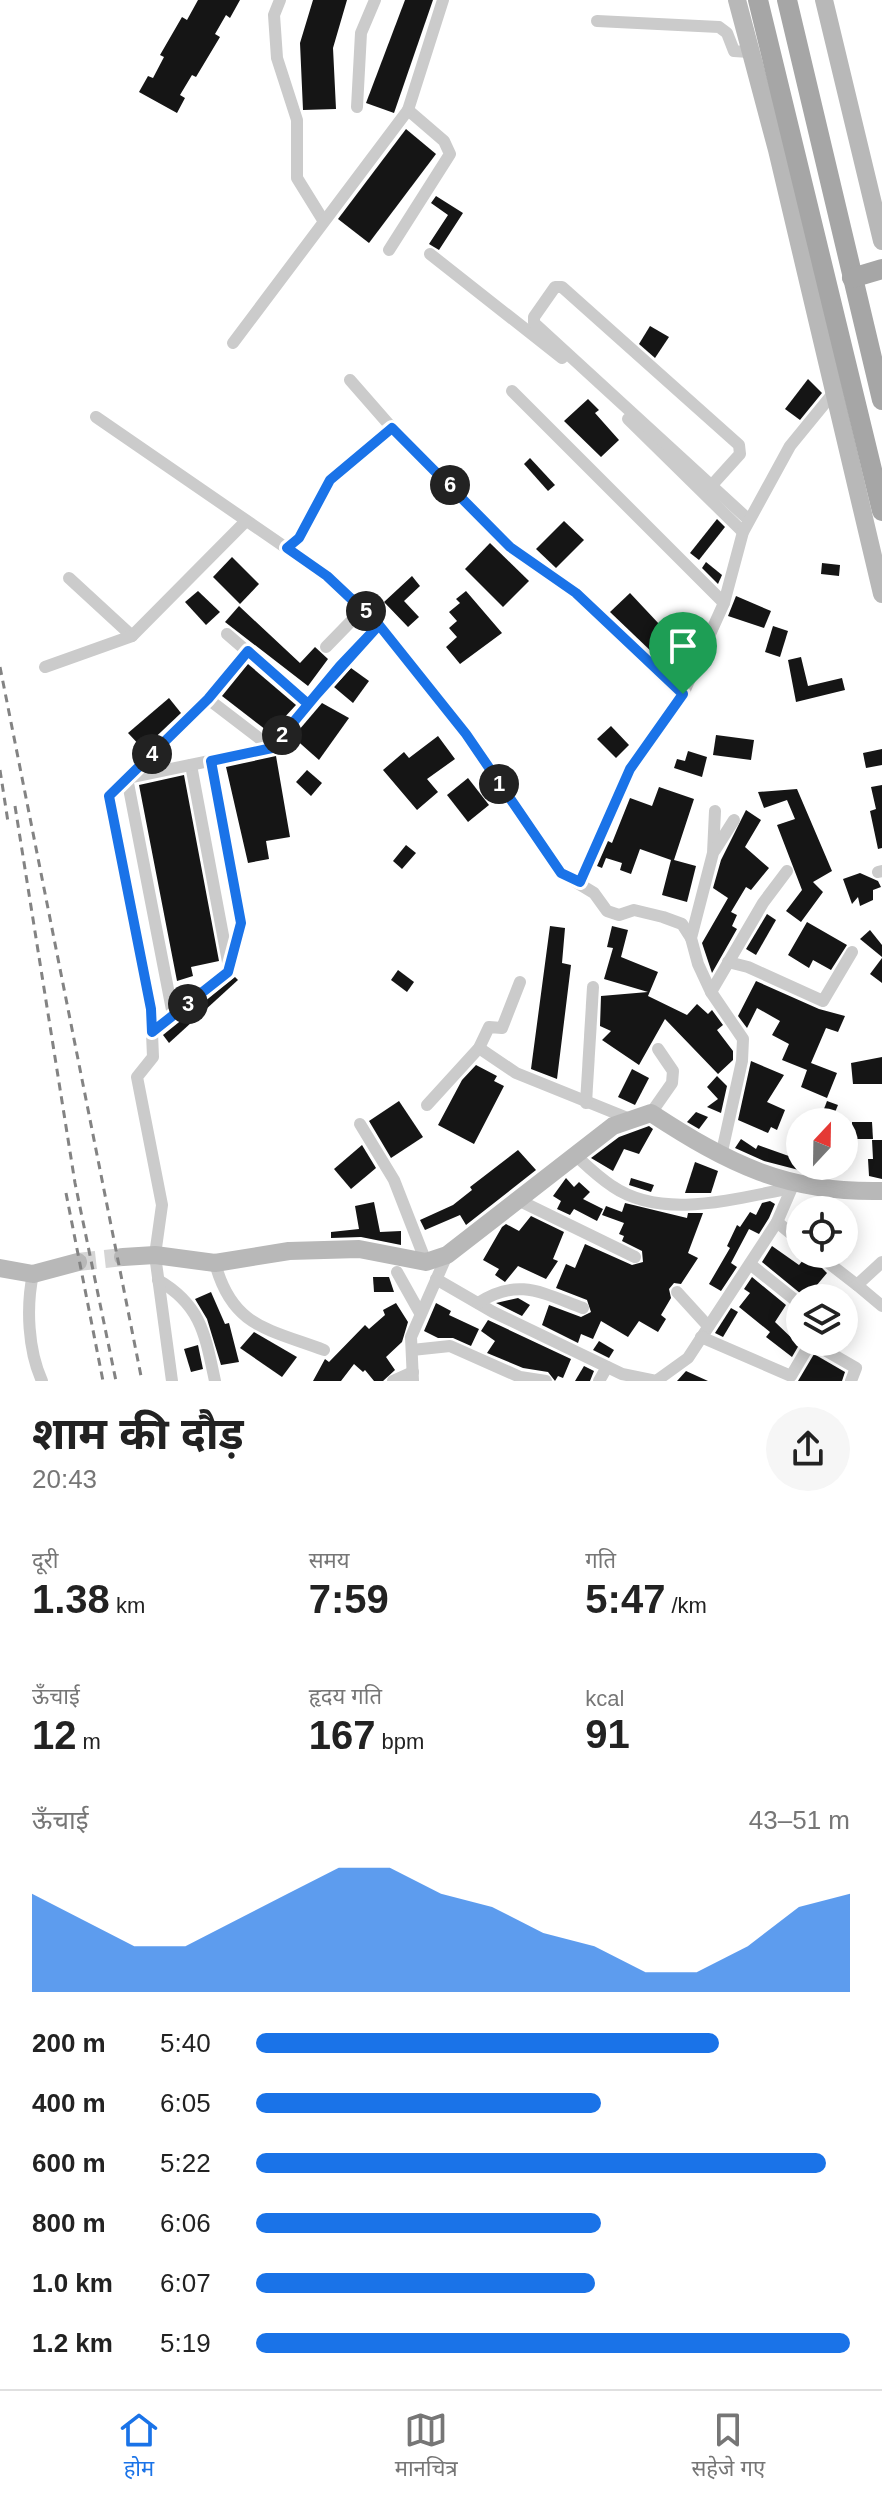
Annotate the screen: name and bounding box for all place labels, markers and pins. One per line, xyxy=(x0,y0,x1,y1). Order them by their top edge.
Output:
pin: 6 xyxy=(430,465,470,505)
pin: 5 xyxy=(346,591,386,631)
pin xyxy=(649,612,717,694)
pin: 2 xyxy=(262,715,302,755)
pin: 4 xyxy=(132,734,172,774)
pin: 1 xyxy=(479,764,519,804)
pin: 3 xyxy=(168,984,208,1024)

